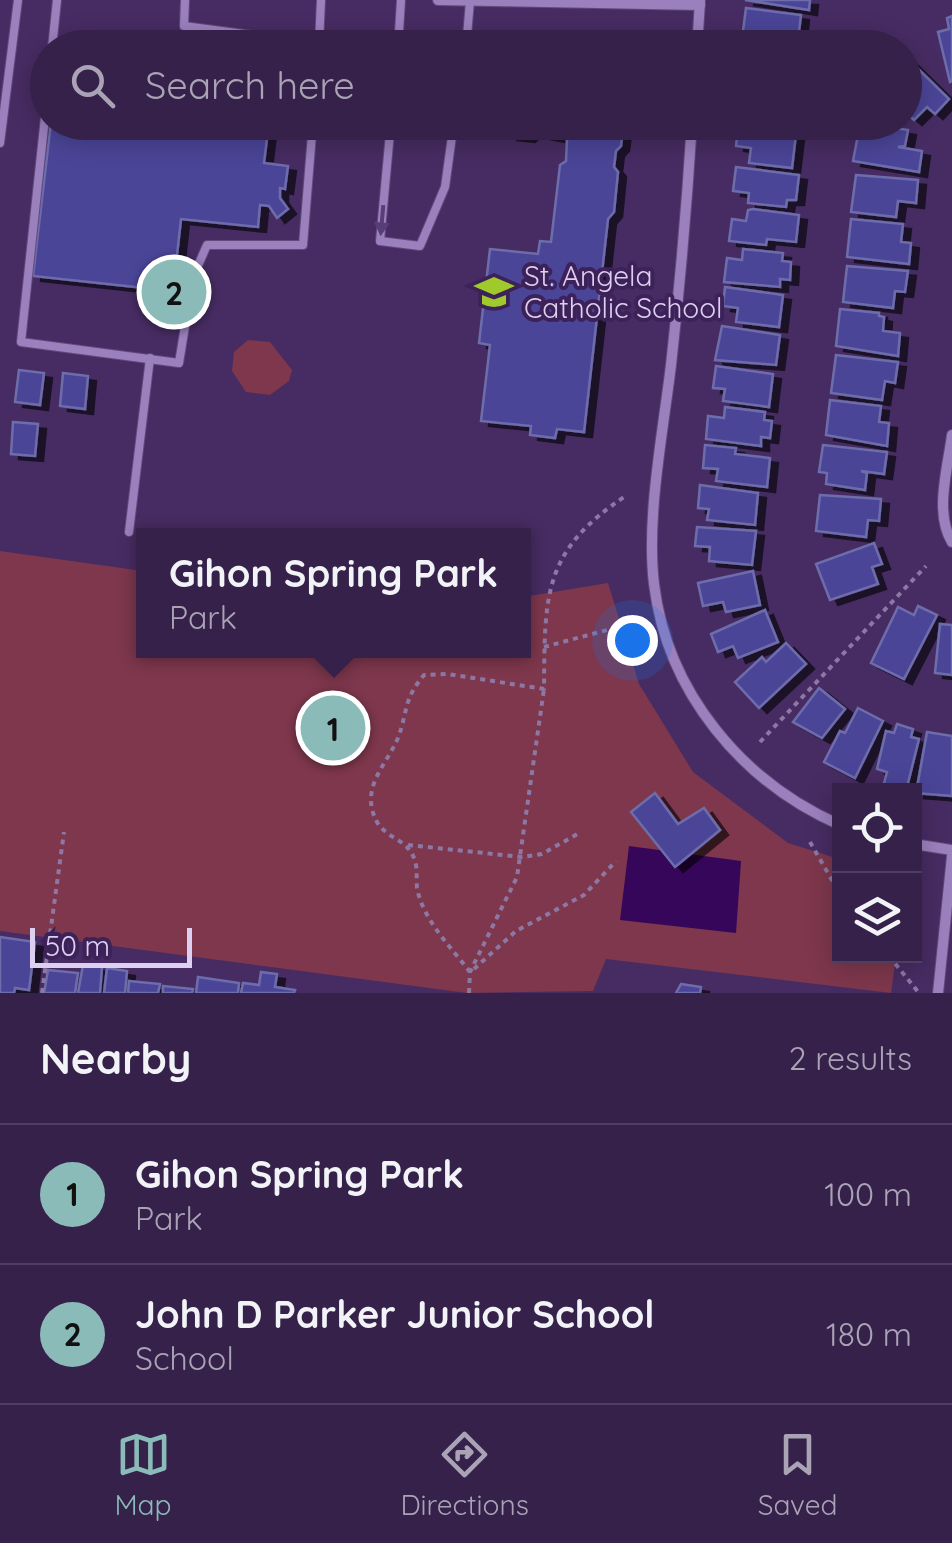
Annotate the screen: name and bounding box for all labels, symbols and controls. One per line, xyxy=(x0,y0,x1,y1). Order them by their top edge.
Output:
search box xyxy=(30,30,922,140)
icon: search xyxy=(65,58,120,113)
text: Search here xyxy=(145,61,355,109)
one-way arrow xyxy=(374,204,390,236)
pin: 2 xyxy=(142,254,206,330)
place label: St. Angela Catholic School xyxy=(524,258,723,325)
school or university icon: St. Angela Catholic School xyxy=(473,271,515,313)
popup xyxy=(136,528,531,658)
text: Gihon Spring Park xyxy=(169,549,498,597)
text: Park xyxy=(169,597,237,637)
your location xyxy=(607,615,658,666)
pin: 1 xyxy=(300,690,366,766)
map controls xyxy=(832,783,922,963)
button: locate xyxy=(832,783,922,873)
button: layers xyxy=(832,873,922,963)
scale bar xyxy=(30,923,192,968)
text: 50 m xyxy=(45,928,110,963)
text: Nearby xyxy=(40,1032,191,1085)
text: 2 results xyxy=(789,1038,912,1078)
text: Gihon Spring Park xyxy=(135,1150,464,1198)
text: 1 xyxy=(66,1174,79,1214)
text: 100 m xyxy=(824,1174,912,1214)
text: Park xyxy=(135,1198,203,1238)
text: John D Parker Junior School xyxy=(135,1290,655,1338)
text: 2 xyxy=(63,1314,82,1354)
text: 180 m xyxy=(826,1314,912,1354)
text: School xyxy=(135,1338,234,1378)
tab: Map xyxy=(114,1427,172,1522)
tab: Directions xyxy=(400,1427,529,1522)
tab: Saved xyxy=(758,1427,838,1522)

